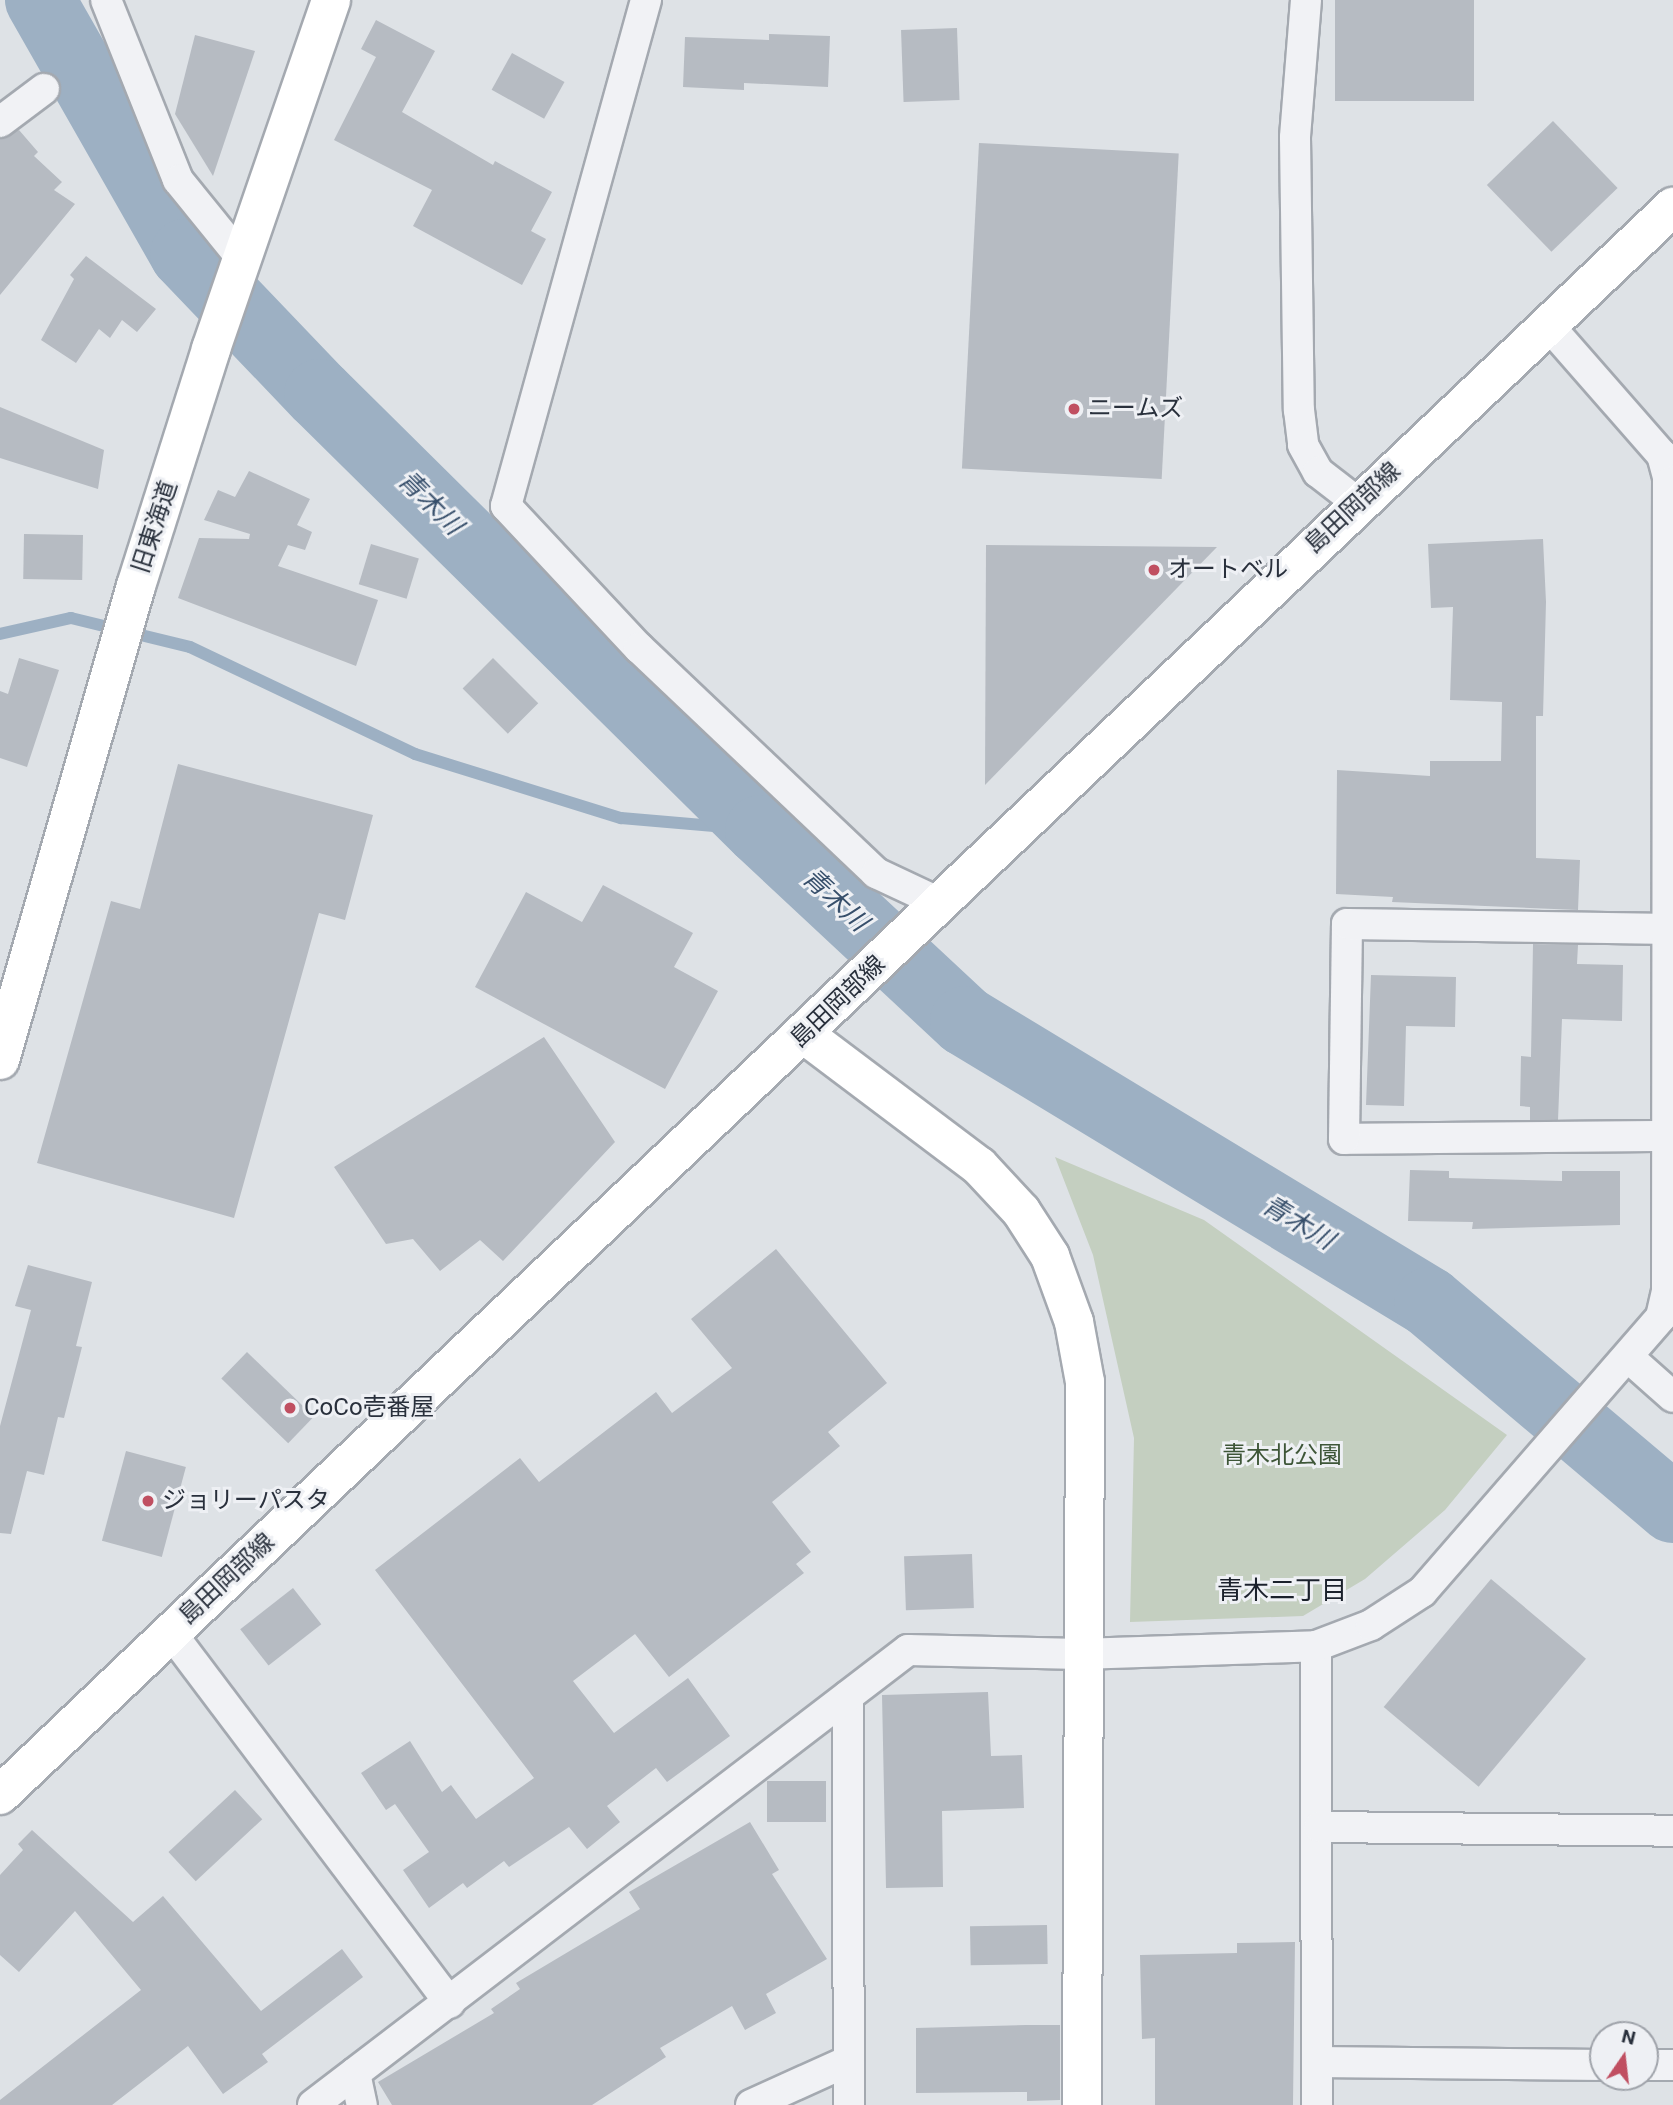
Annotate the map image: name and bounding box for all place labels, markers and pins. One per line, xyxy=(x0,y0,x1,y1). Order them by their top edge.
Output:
place label: ニームズ xyxy=(1088,395,1184,423)
marker: ニームズ xyxy=(1066,401,1082,417)
place label: オートベル xyxy=(1168,556,1288,584)
marker: オートベル xyxy=(1146,562,1162,578)
place label: CoCo壱番屋 xyxy=(304,1394,435,1422)
marker: CoCo壱番屋 xyxy=(282,1400,298,1416)
place label: ジョリーパスタ xyxy=(162,1487,330,1515)
marker: ジョリーパスタ xyxy=(140,1493,156,1509)

